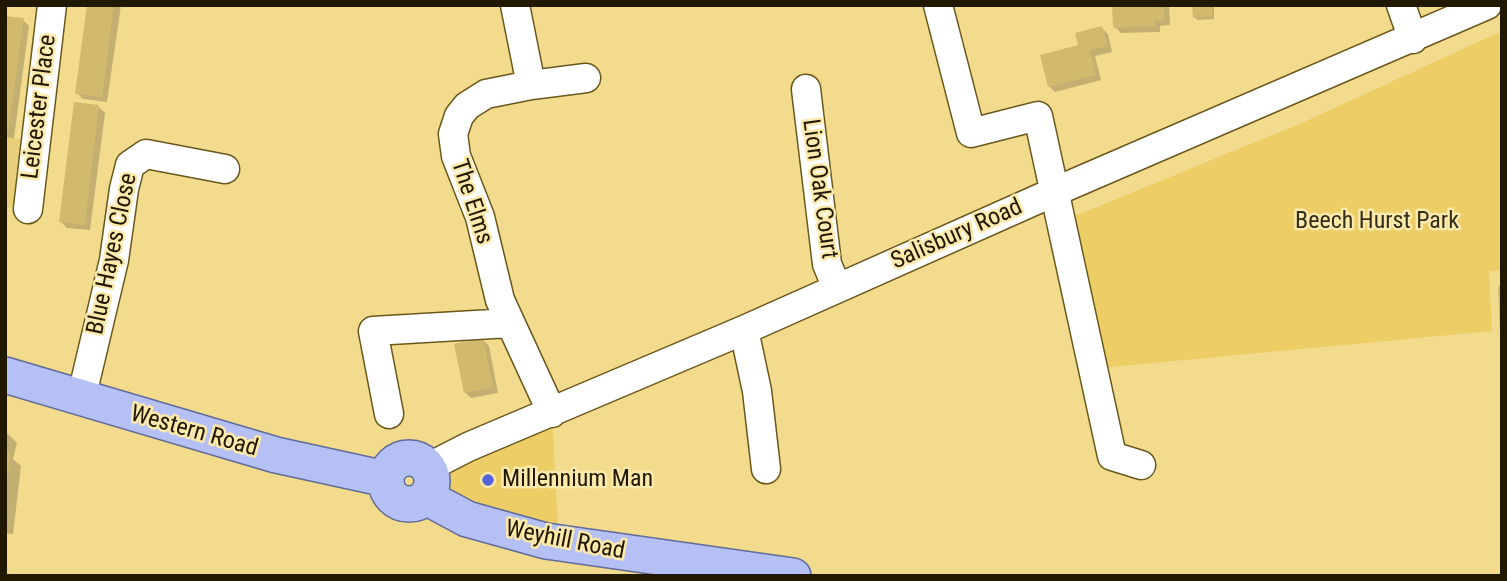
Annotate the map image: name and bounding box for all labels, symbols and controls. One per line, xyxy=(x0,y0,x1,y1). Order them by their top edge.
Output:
street label: Leicester Place xyxy=(17,33,63,181)
street label: Lion Oak Court xyxy=(795,117,843,261)
street label: The Elms xyxy=(444,156,498,248)
street label: Blue Hayes Close xyxy=(82,171,144,337)
street label: Salisbury Road xyxy=(887,193,1027,277)
park label: Beech Hurst Park xyxy=(1295,208,1459,236)
street label: Western Road xyxy=(127,400,261,464)
place label: Millennium Man xyxy=(502,466,653,494)
marker: Millennium Man xyxy=(480,472,496,488)
street label: Weyhill Road xyxy=(503,515,627,567)

